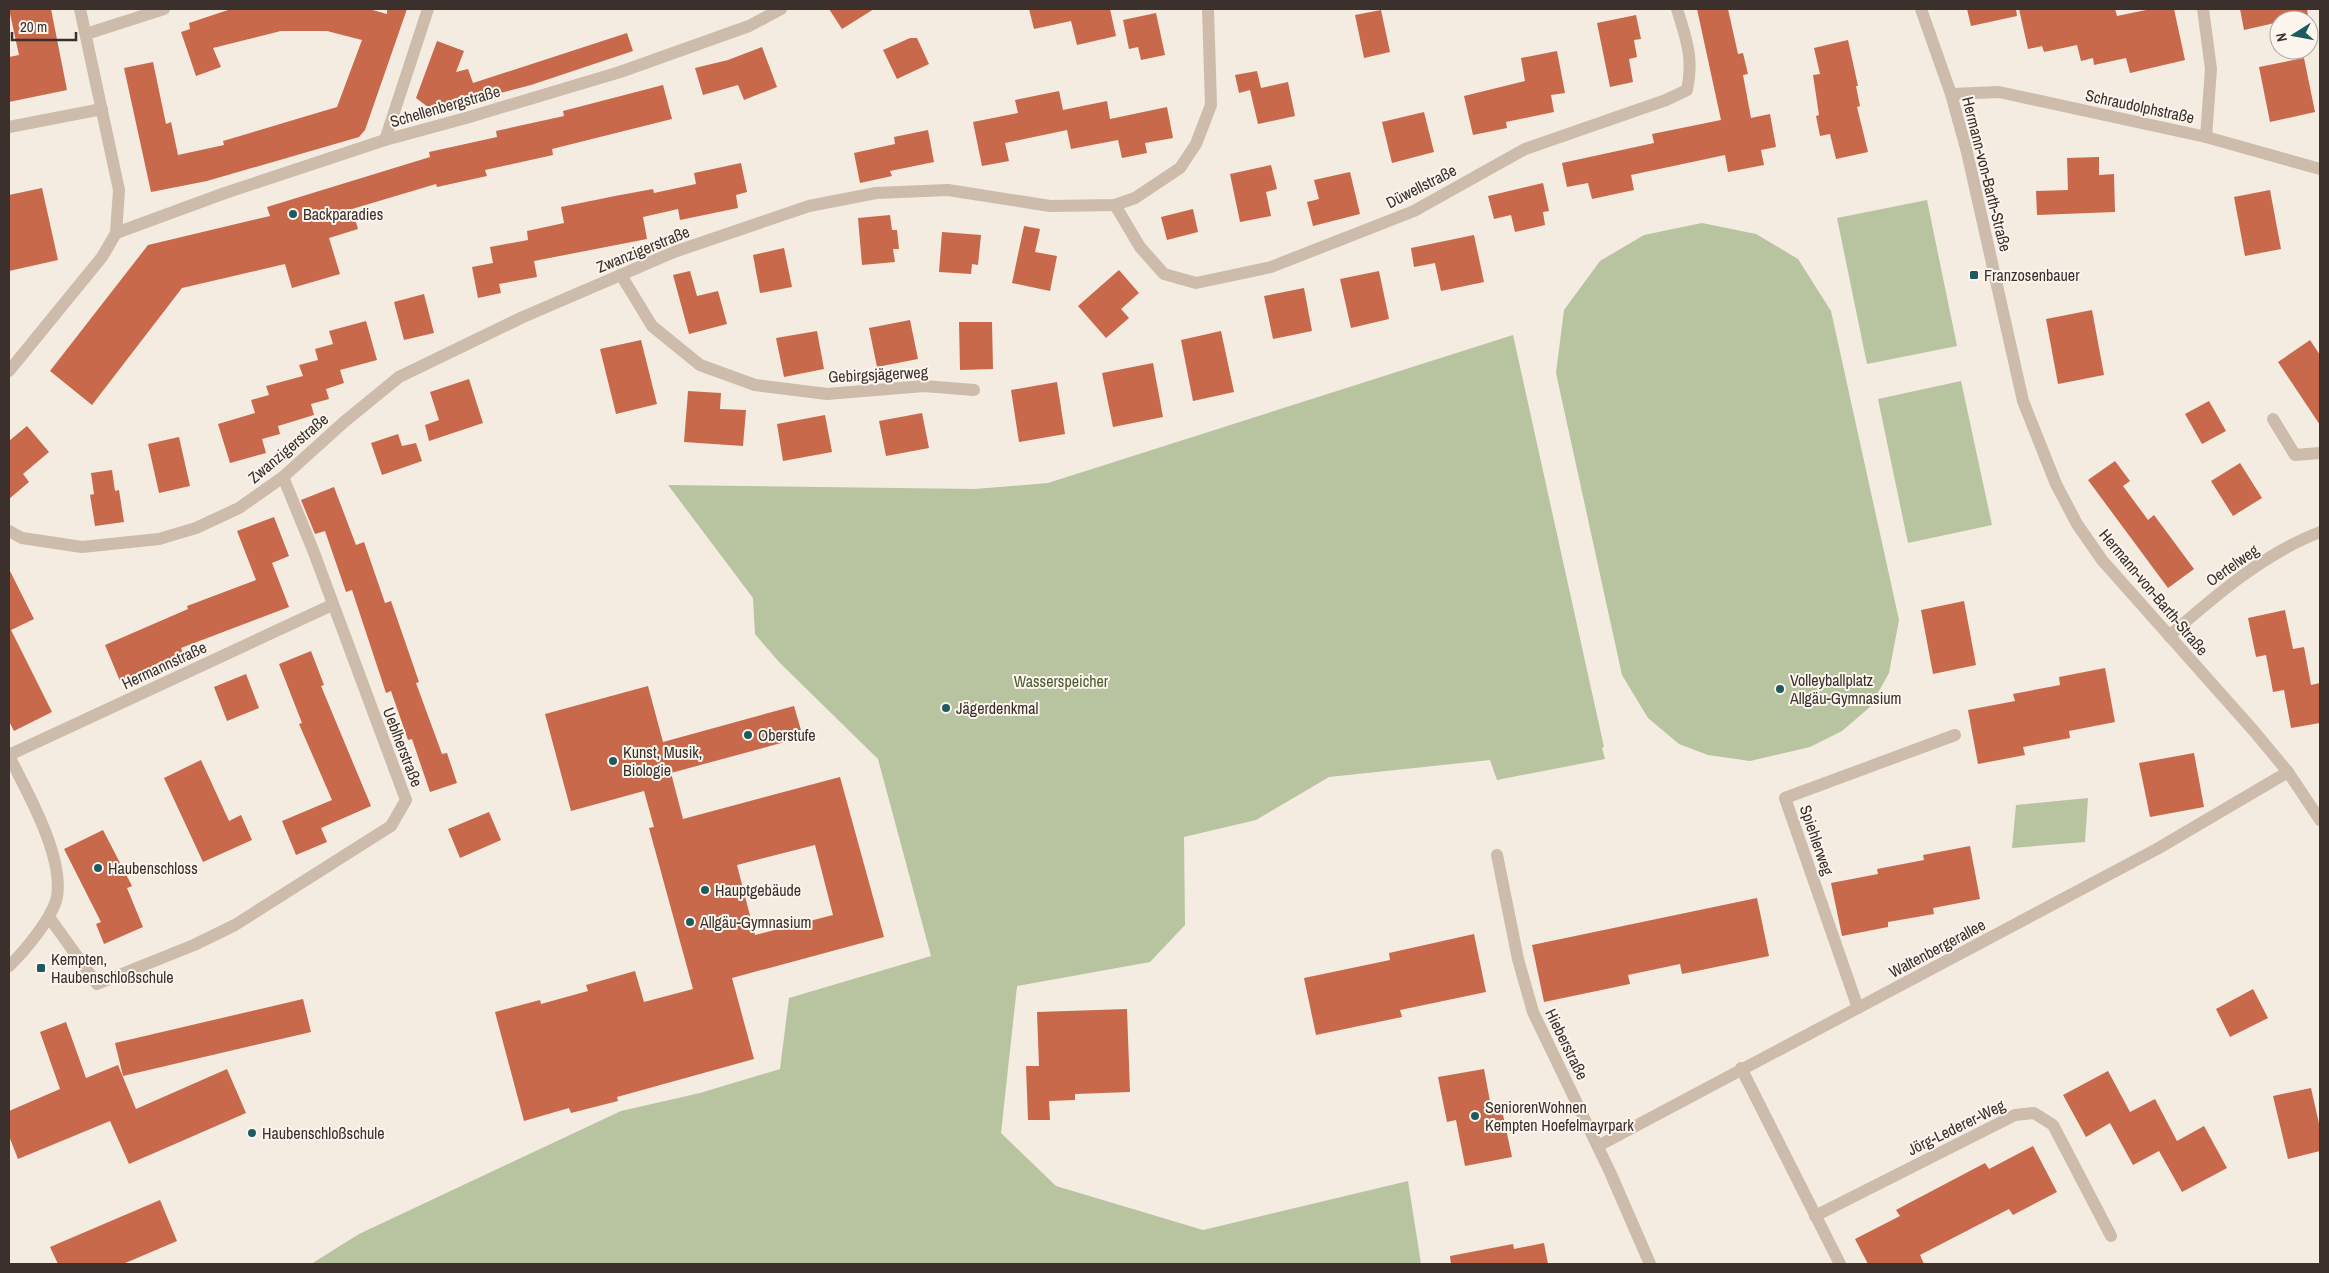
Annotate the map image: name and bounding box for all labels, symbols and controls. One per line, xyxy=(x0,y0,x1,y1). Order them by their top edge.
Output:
scale bar xyxy=(12,10,76,42)
north arrow xyxy=(2269,10,2319,60)
text: 20 m xyxy=(20,16,47,37)
text: N xyxy=(2272,32,2291,43)
street label: Schellenbergstraße xyxy=(387,80,503,132)
street label: Schraudolphstraße xyxy=(2083,84,2197,128)
street label: Hermann-von-Barth-Straße xyxy=(1957,94,2017,254)
street label: Düwellstraße xyxy=(1382,159,1460,213)
place label: Backparadies xyxy=(303,203,383,225)
marker: Backparadies xyxy=(287,208,299,220)
street label: Zwanzigerstraße xyxy=(593,220,693,278)
place label: Franzosenbauer xyxy=(1984,264,2080,286)
marker: Franzosenbauer xyxy=(1968,269,1980,281)
street label: Gebirgsjägerweg xyxy=(828,360,929,388)
street label: Zwanzigerstraße xyxy=(243,408,333,488)
street label: Hermann-von-Barth-Straße xyxy=(2094,524,2214,660)
street label: Oertelweg xyxy=(2201,538,2263,591)
street label: Hermannstraße xyxy=(118,636,210,694)
place label: Volleyballplatz Allgäu-Gymnasium xyxy=(1789,669,1902,709)
park label: Wasserspeicher xyxy=(1014,670,1109,692)
marker: Volleyballplatz Allgäu-Gymnasium xyxy=(1774,683,1786,695)
place label: Jägerdenkmal xyxy=(956,697,1038,719)
marker: Jägerdenkmal xyxy=(940,702,952,714)
street label: Ueblherstraße xyxy=(378,704,428,790)
place label: Oberstufe xyxy=(758,724,816,746)
marker: Oberstufe xyxy=(742,729,754,741)
place label: Kunst, Musik, Biologie xyxy=(623,741,703,781)
marker: Kunst, Musik, Biologie xyxy=(607,755,619,767)
street label: Spiehlerweg xyxy=(1795,802,1839,879)
place label: Haubenschloss xyxy=(108,857,198,879)
marker: Haubenschloss xyxy=(92,862,104,874)
place label: Hauptgebäude xyxy=(715,879,801,901)
marker: Hauptgebäude xyxy=(699,884,711,896)
place label: Allgäu-Gymnasium xyxy=(699,911,812,933)
street label: Waltenbergerallee xyxy=(1885,913,1989,983)
marker: Allgäu-Gymnasium xyxy=(684,916,696,928)
place label: Kempten, Haubenschloßschule xyxy=(51,948,174,988)
marker: Kempten, Haubenschloßschule xyxy=(35,962,47,974)
street label: Hieberstraße xyxy=(1540,1005,1594,1083)
street label: Jörg-Lederer-Weg xyxy=(1903,1094,2009,1160)
place label: SeniorenWohnen Kempten Hoefelmayrpark xyxy=(1485,1096,1634,1136)
marker: SeniorenWohnen Kempten Hoefelmayrpark xyxy=(1469,1110,1481,1122)
place label: Haubenschloßschule xyxy=(262,1122,385,1144)
marker: Haubenschloßschule xyxy=(246,1127,258,1139)

